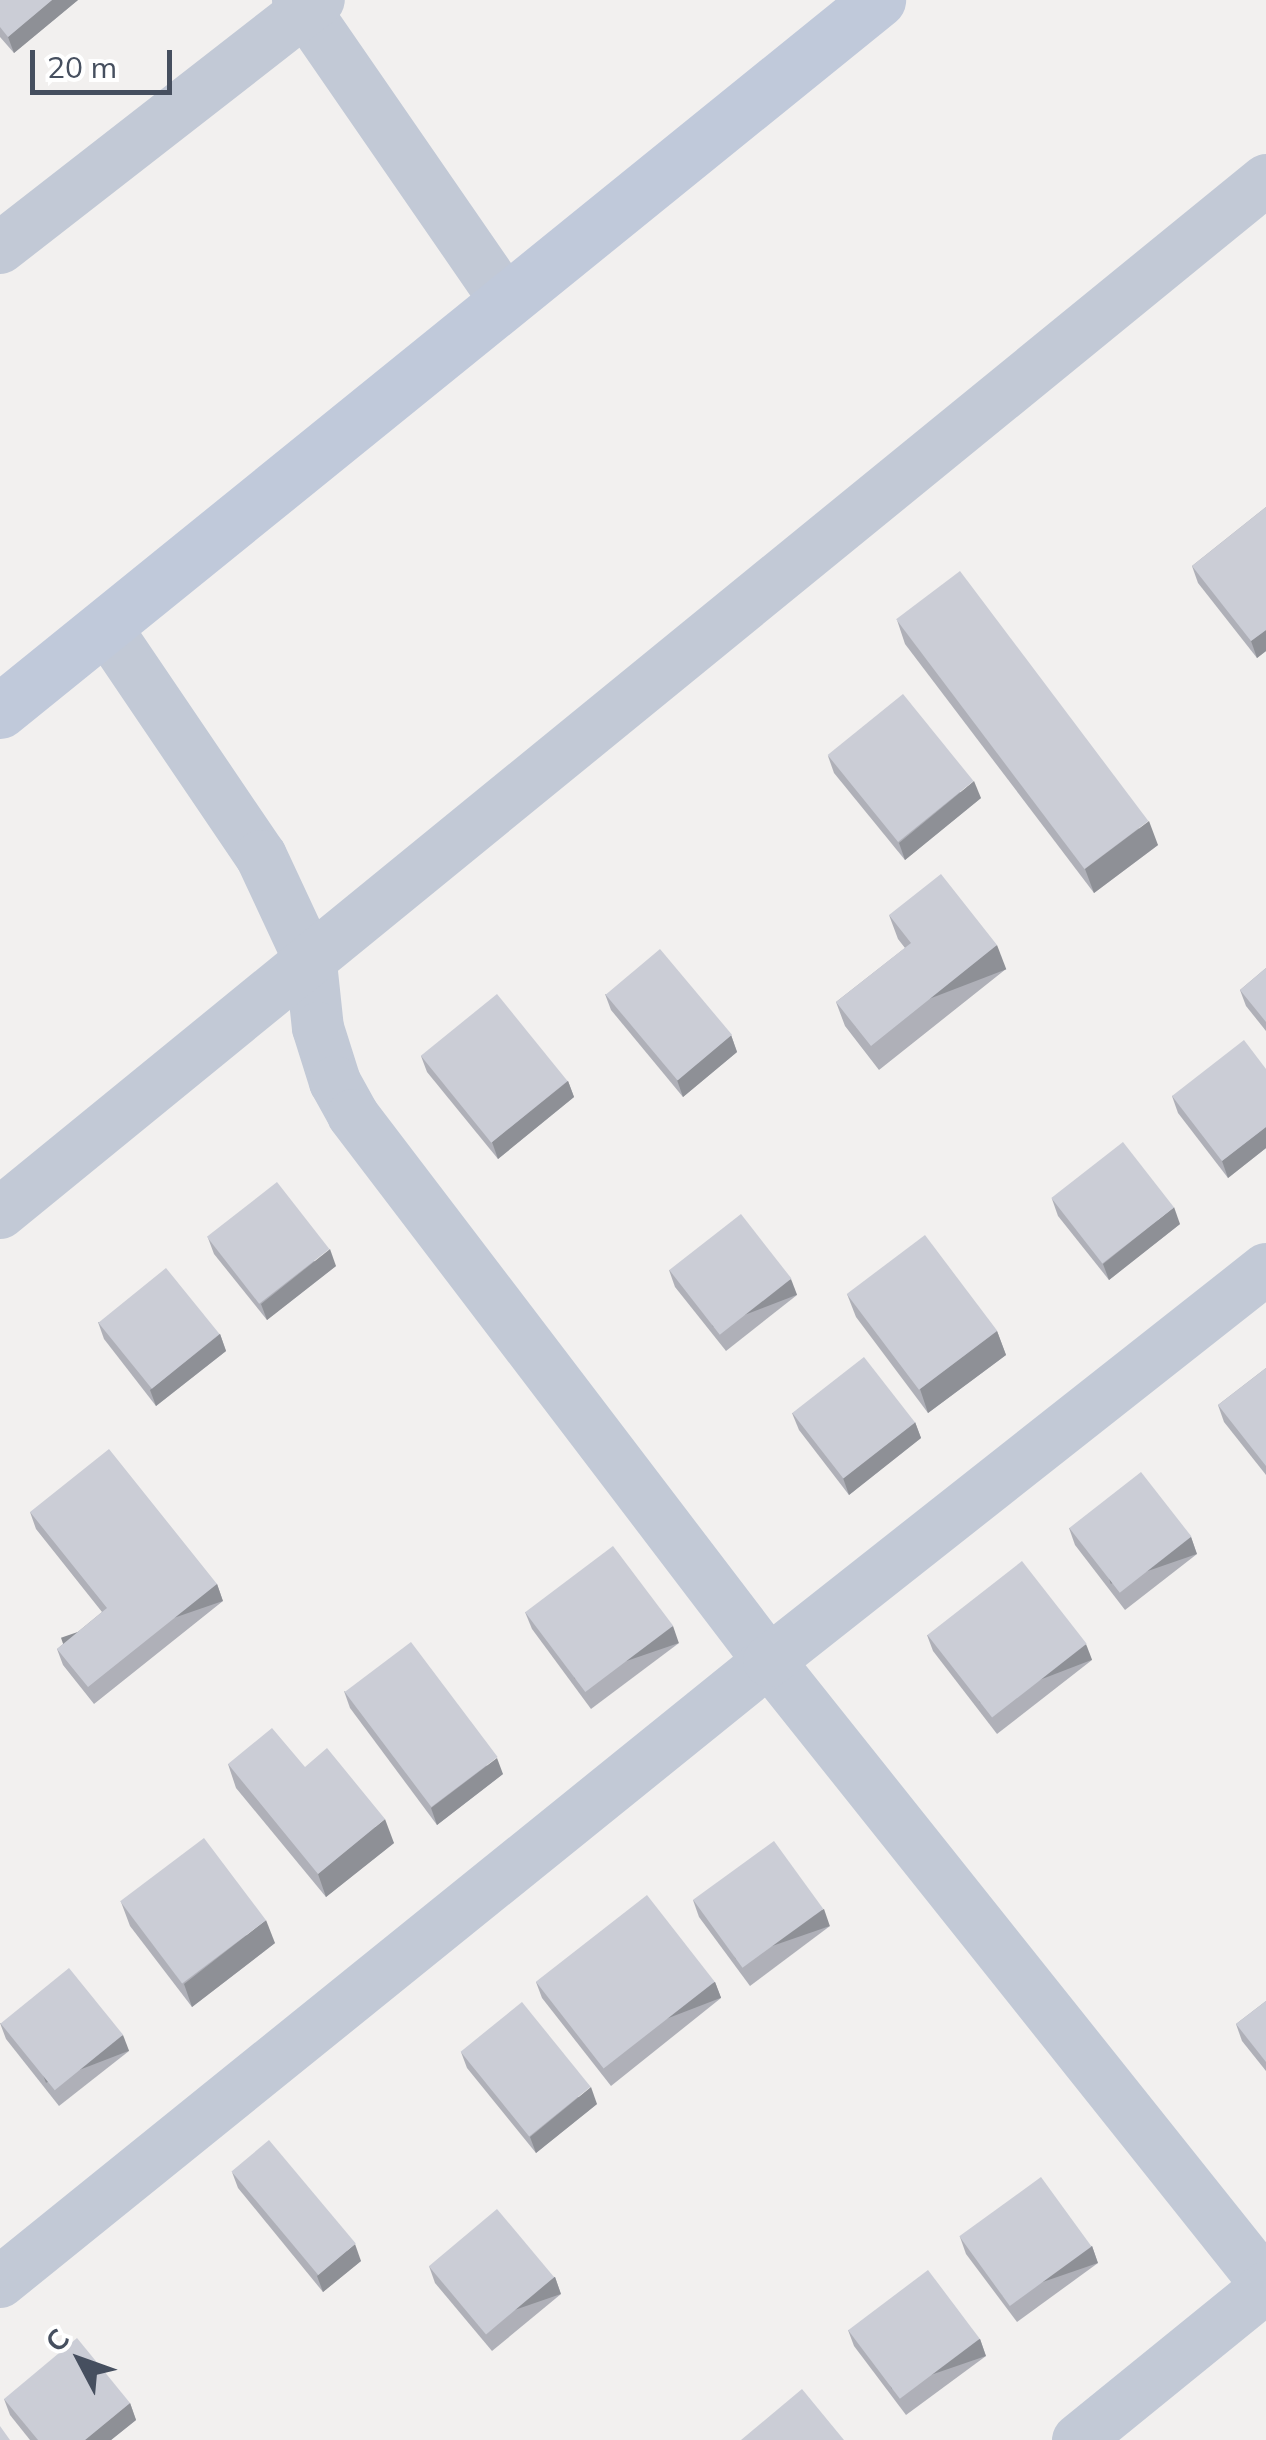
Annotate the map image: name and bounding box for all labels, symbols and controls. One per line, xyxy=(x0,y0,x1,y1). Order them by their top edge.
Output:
scale bar xyxy=(35,30,178,92)
text: 20 m xyxy=(47,48,117,86)
north arrow xyxy=(30,2310,130,2410)
text: С xyxy=(37,2321,76,2359)

